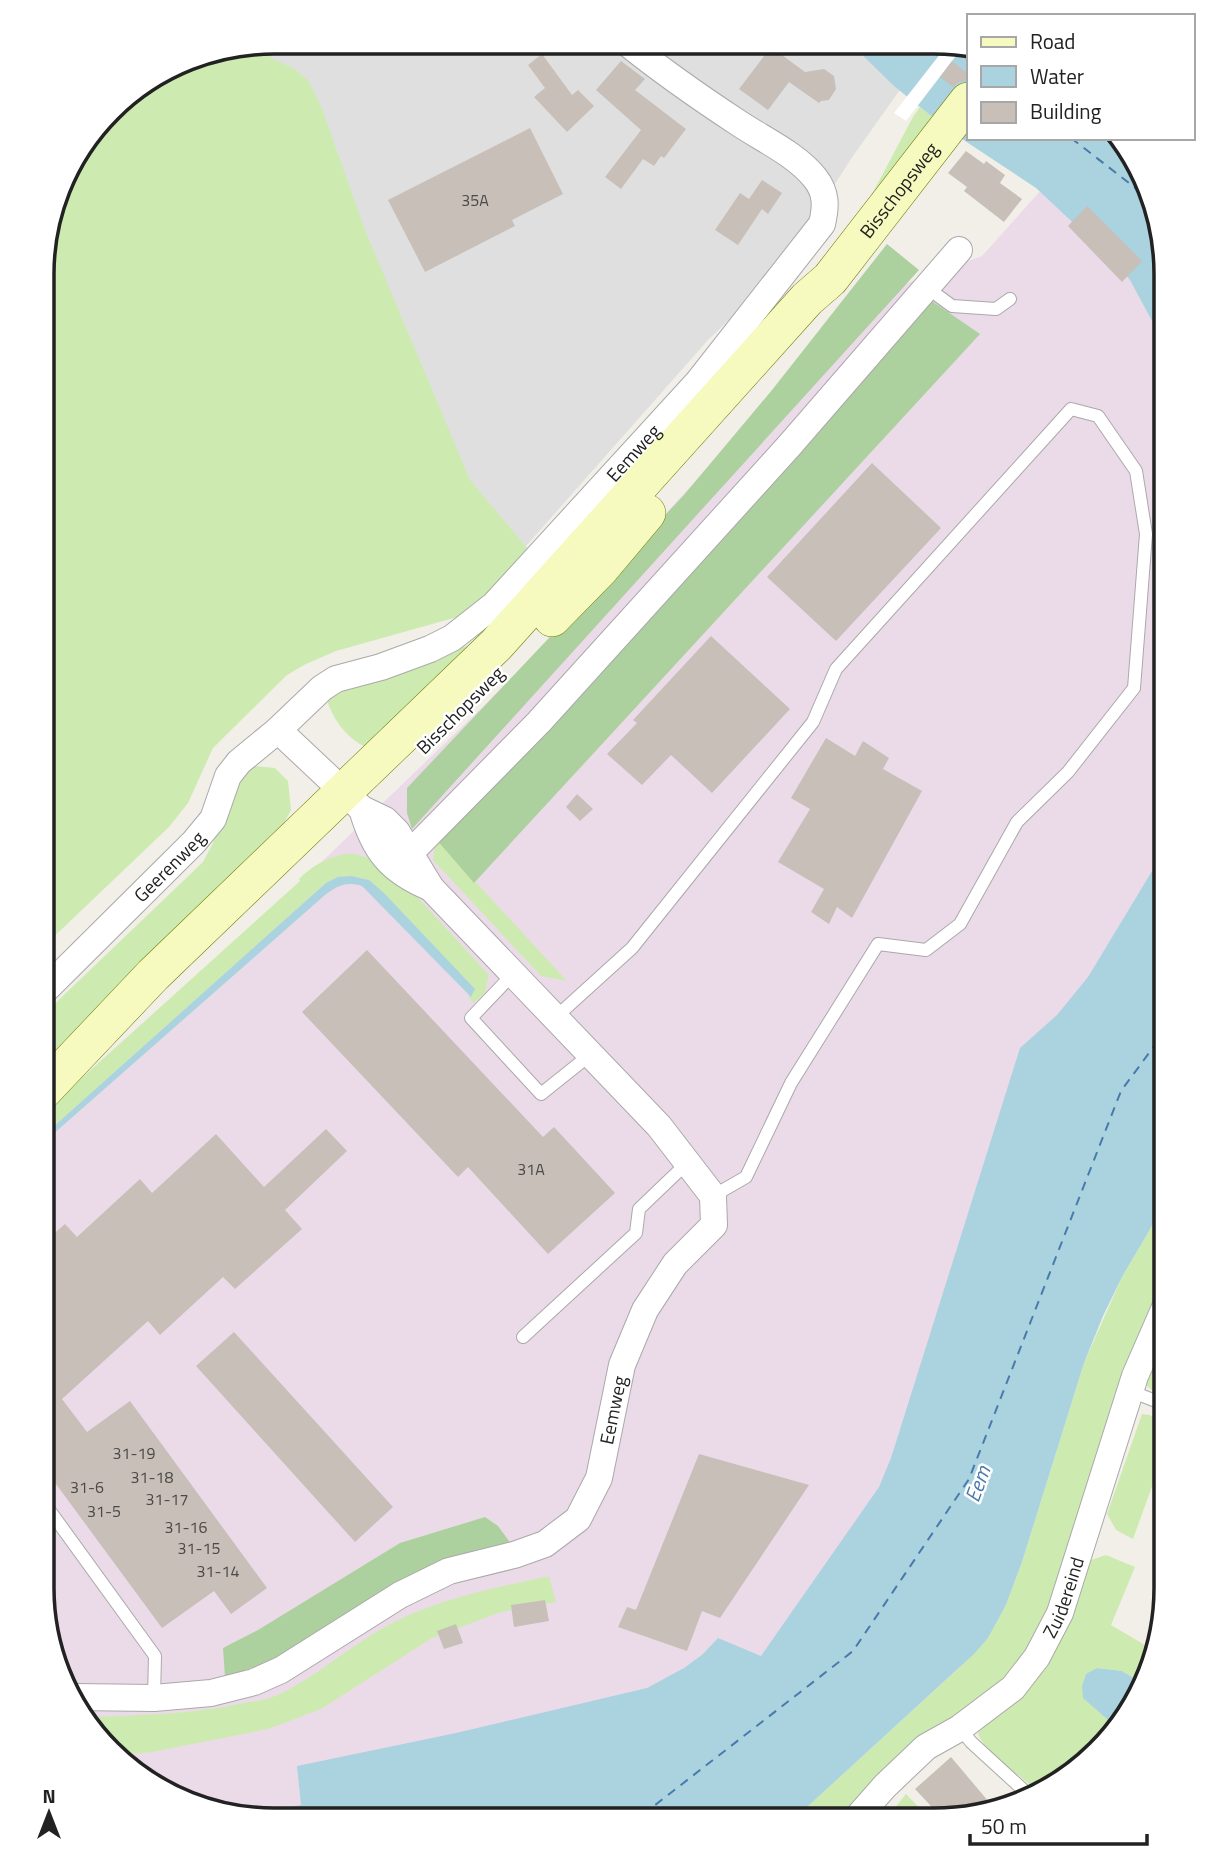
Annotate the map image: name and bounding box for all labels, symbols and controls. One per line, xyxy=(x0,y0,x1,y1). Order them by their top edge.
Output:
legend xyxy=(967,14,1194,140)
text: Road xyxy=(1030,25,1075,57)
text: Water xyxy=(1030,60,1084,92)
text: Building xyxy=(1030,95,1102,127)
street label: Bisschopsweg xyxy=(852,135,945,244)
house number: 35A xyxy=(461,188,489,212)
street label: Eemweg xyxy=(599,417,667,488)
street label: Bisschopsweg xyxy=(409,659,511,760)
street label: Geerenweg xyxy=(126,824,212,908)
house number: 31A xyxy=(517,1157,545,1181)
street label: Eemweg xyxy=(591,1373,634,1447)
house number: 31-19 xyxy=(113,1441,155,1465)
water label: Eem xyxy=(956,1460,999,1506)
house number: 31-18 xyxy=(131,1465,173,1489)
house number: 31-6 xyxy=(70,1475,104,1499)
house number: 31-17 xyxy=(146,1487,188,1511)
house number: 31-5 xyxy=(87,1499,121,1523)
house number: 31-16 xyxy=(165,1515,207,1539)
house number: 31-15 xyxy=(178,1536,220,1560)
street label: Zuidereind xyxy=(1035,1553,1091,1643)
house number: 31-14 xyxy=(197,1559,239,1583)
north arrow xyxy=(14,1778,84,1848)
text: N xyxy=(42,1781,56,1810)
scale bar xyxy=(970,1802,1147,1846)
text: 50 m xyxy=(981,1810,1027,1842)

